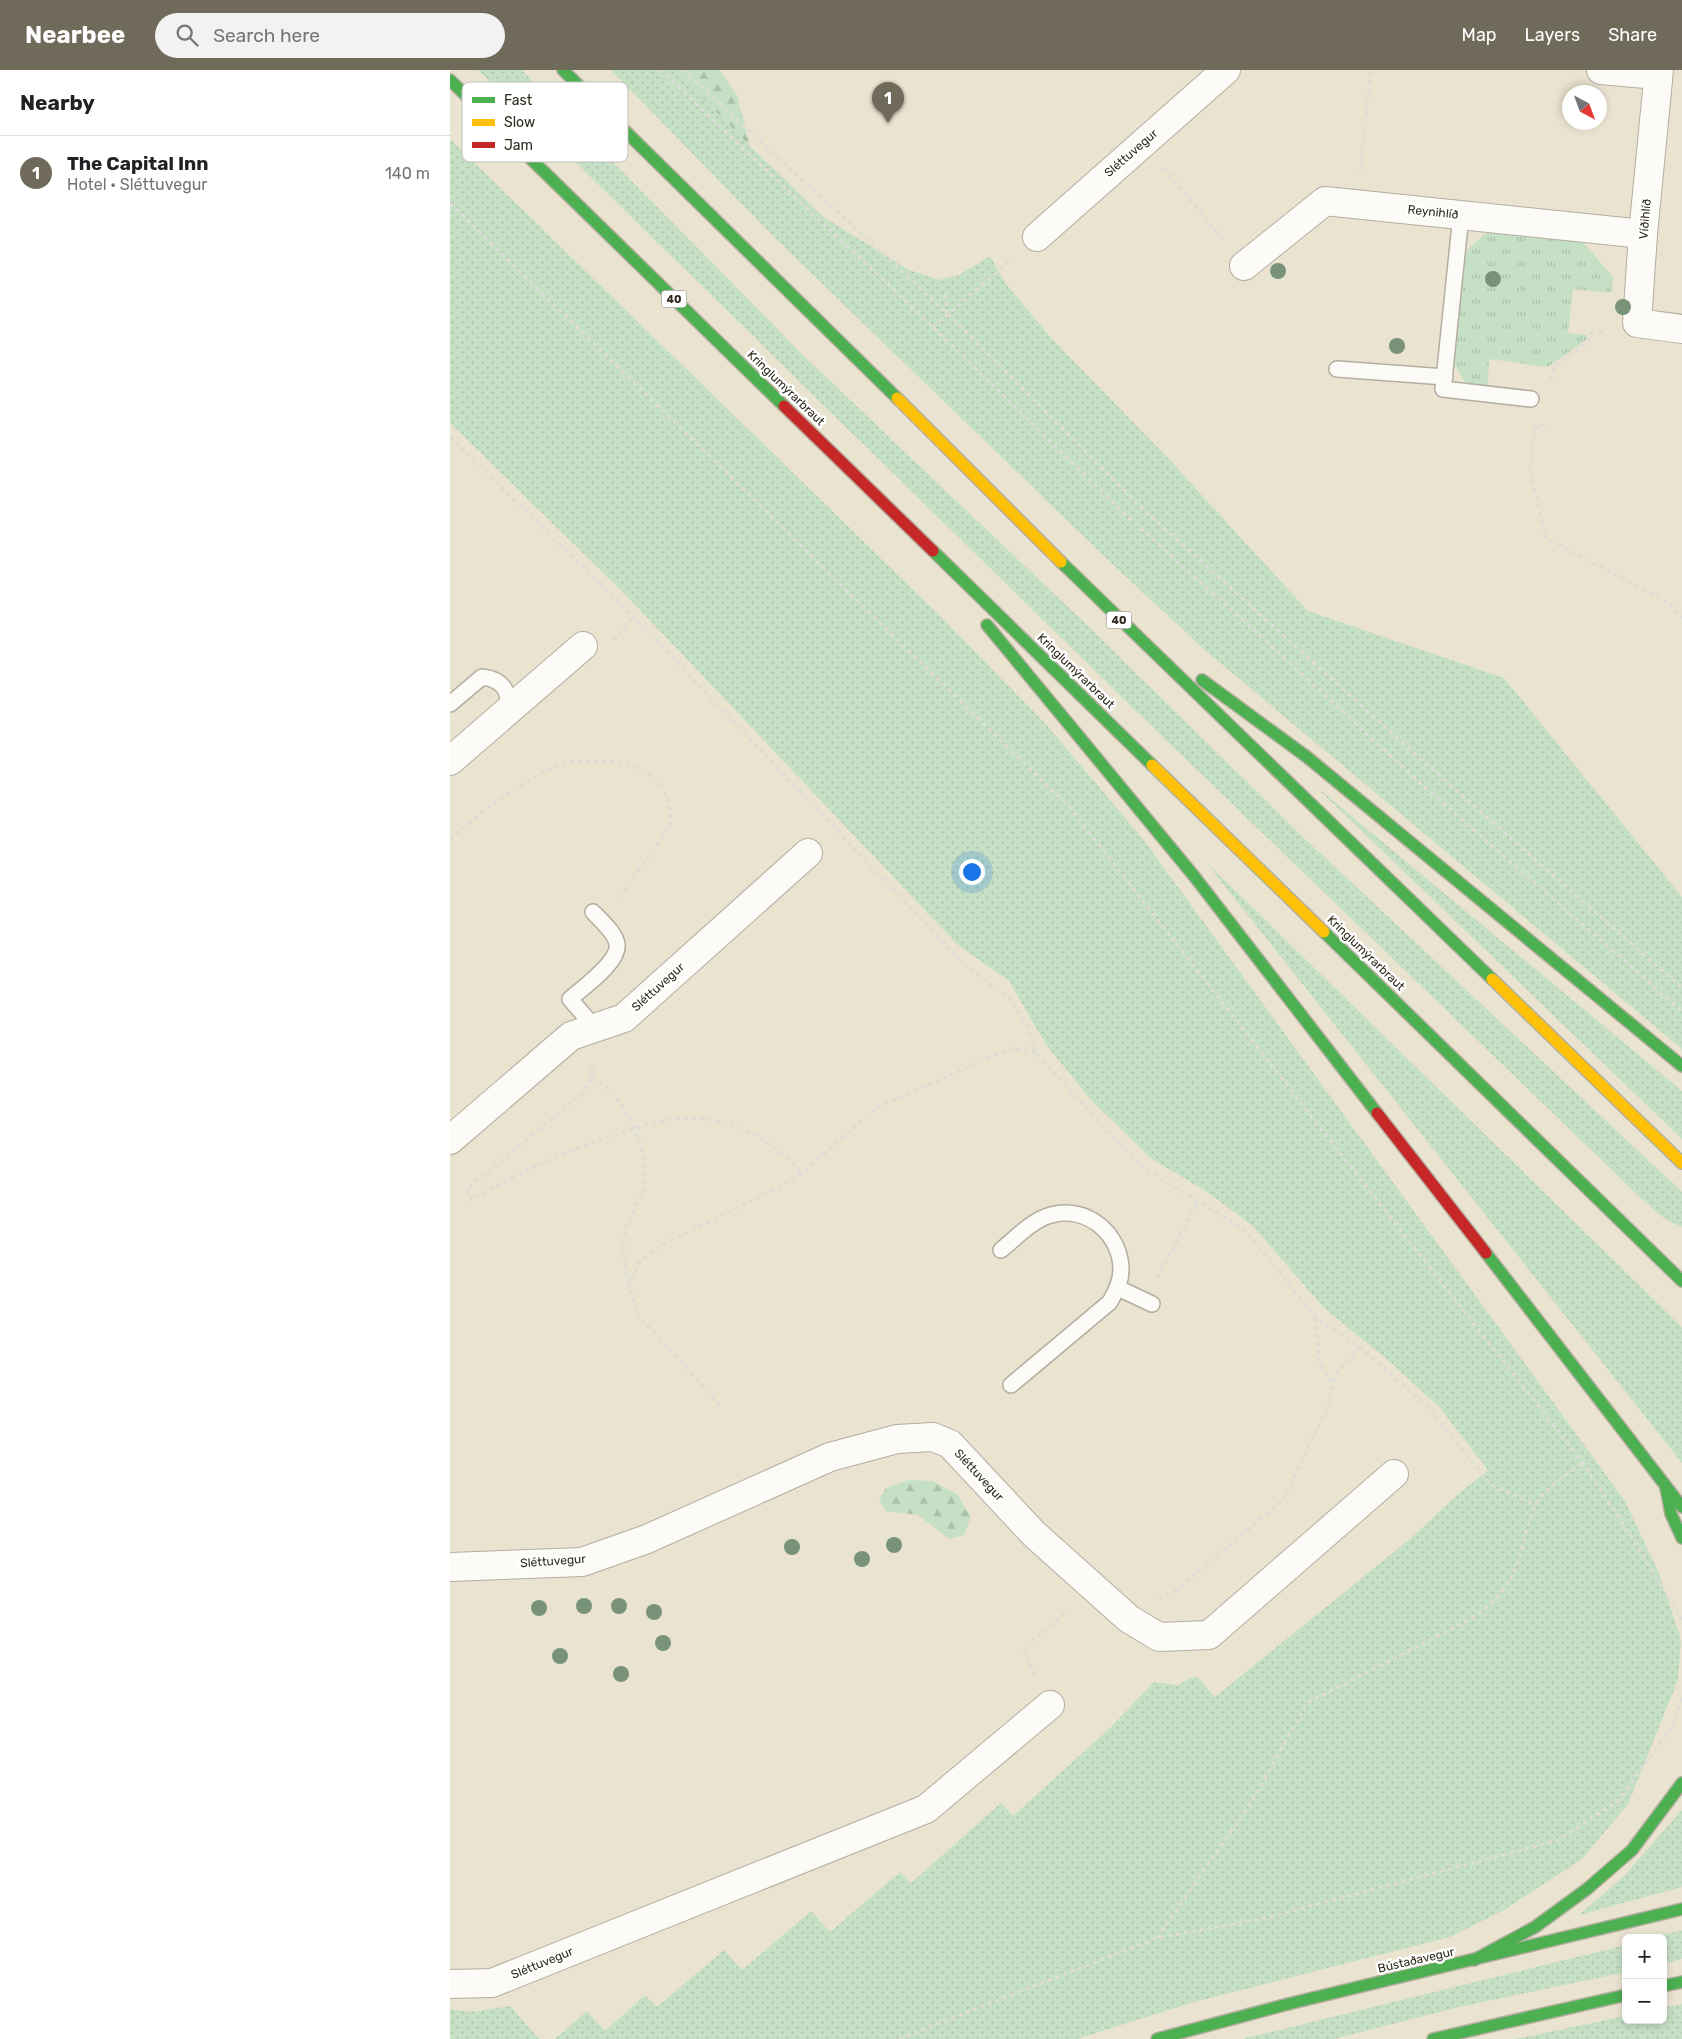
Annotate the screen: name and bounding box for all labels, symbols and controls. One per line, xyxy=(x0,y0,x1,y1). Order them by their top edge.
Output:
search box xyxy=(155,13,505,58)
text: Nearbee xyxy=(25,21,125,49)
icon: search xyxy=(173,21,201,49)
text: Search here xyxy=(213,24,320,47)
text: Map xyxy=(1462,24,1497,46)
text: Layers xyxy=(1525,24,1580,46)
text: Share xyxy=(1608,24,1657,46)
legend xyxy=(462,82,628,162)
pin: 1 xyxy=(872,82,904,123)
north arrow xyxy=(1562,85,1607,130)
text: Nearby xyxy=(20,90,95,115)
text: Fast xyxy=(504,92,533,109)
text: Slow xyxy=(504,114,535,131)
street label: Sléttuvegur xyxy=(1102,126,1161,180)
text: Jam xyxy=(504,137,533,154)
text: The Capital Inn xyxy=(67,152,208,175)
text: 1 xyxy=(32,164,40,183)
text: 140 m xyxy=(385,164,430,183)
text: Hotel · Sléttuvegur xyxy=(67,175,207,194)
street label: Víðihlíð xyxy=(1636,198,1654,240)
street label: Reynihlíð xyxy=(1407,202,1459,222)
road number: 40 xyxy=(662,290,686,308)
street label: Kringlumýrarbraut xyxy=(744,347,828,429)
road number: 40 xyxy=(1106,612,1132,628)
street label: Kringlumýrarbraut xyxy=(1034,630,1118,712)
your location xyxy=(959,859,985,885)
street label: Kringlumýrarbraut xyxy=(1324,912,1408,994)
street label: Sléttuvegur xyxy=(629,960,687,1014)
street label: Sléttuvegur xyxy=(951,1446,1007,1504)
street label: Sléttuvegur xyxy=(520,1552,587,1570)
map controls xyxy=(1622,1934,1667,2024)
button: + xyxy=(1622,1934,1667,1979)
street label: Sléttuvegur xyxy=(509,1944,576,1982)
street label: Bústaðavegur xyxy=(1376,1944,1456,1976)
button: − xyxy=(1622,1979,1667,2024)

